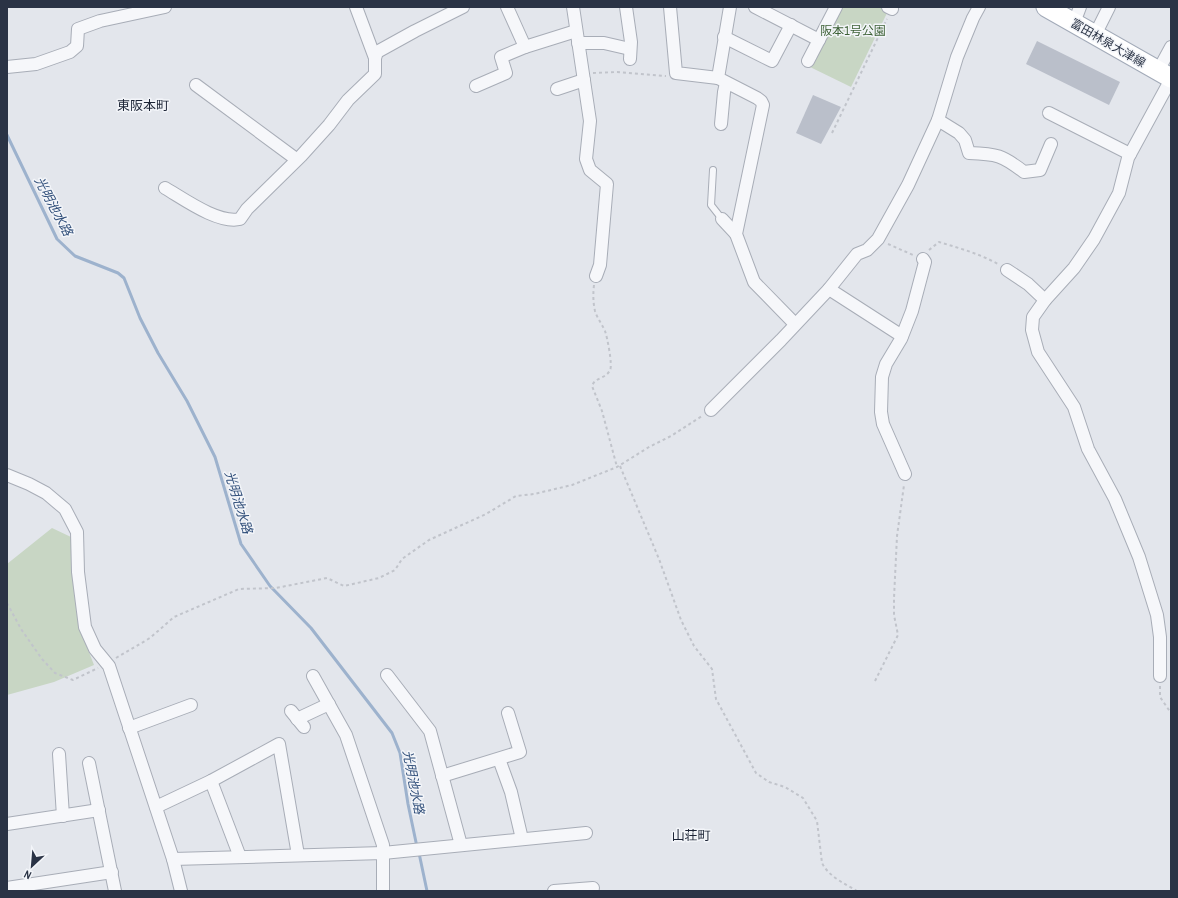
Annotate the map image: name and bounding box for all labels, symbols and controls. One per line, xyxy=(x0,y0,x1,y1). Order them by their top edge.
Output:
street label: 富田林泉大津線 xyxy=(1068,15,1148,71)
park label: 阪本1号公園 xyxy=(820,23,886,39)
district label: 東阪本町 xyxy=(117,97,169,114)
water label: 光明池水路 xyxy=(31,174,77,240)
water label: 光明池水路 xyxy=(221,469,256,537)
water label: 光明池水路 xyxy=(399,749,428,817)
district label: 山荘町 xyxy=(671,827,711,844)
north arrow xyxy=(12,846,52,886)
text: N xyxy=(22,867,34,883)

